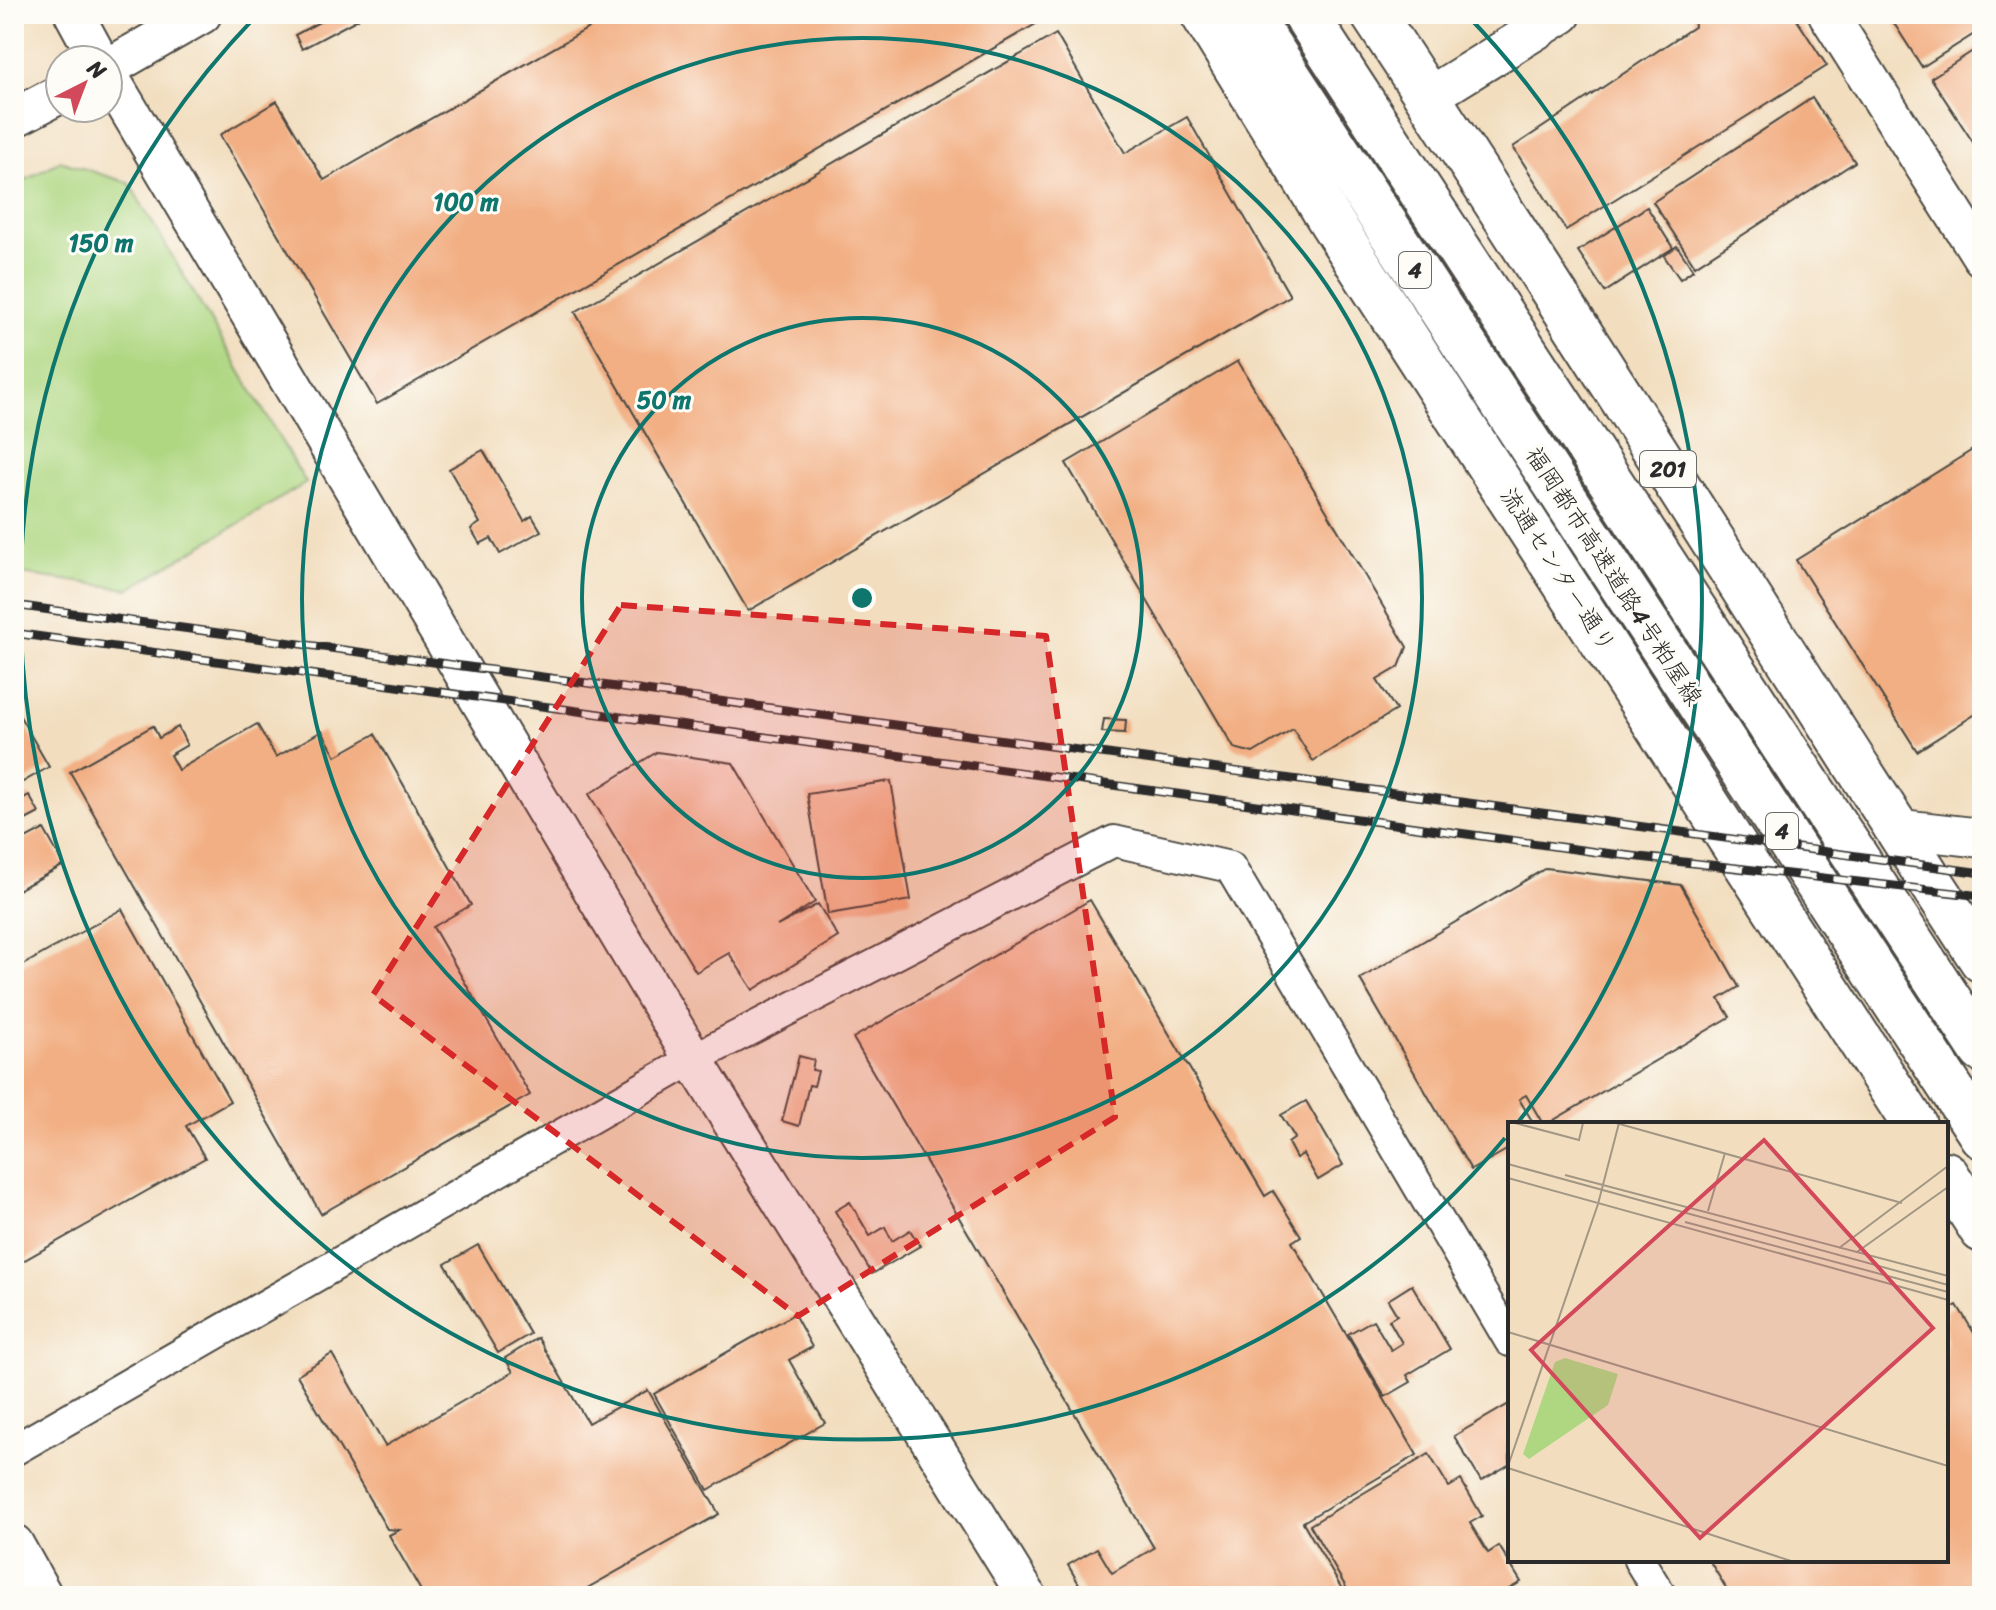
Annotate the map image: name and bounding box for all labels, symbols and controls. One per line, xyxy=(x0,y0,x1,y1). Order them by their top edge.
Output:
north arrow xyxy=(44,44,124,124)
text: N xyxy=(78,49,116,90)
text: 100 m xyxy=(433,181,499,223)
text: 150 m xyxy=(69,222,134,264)
road number: 4 xyxy=(1399,252,1431,288)
text: 50 m xyxy=(637,379,692,421)
street label: 福岡都市高速道路4号粕屋線 xyxy=(1514,438,1714,714)
road number: 201 xyxy=(1640,451,1696,487)
street label: 流通センター通り xyxy=(1488,478,1628,662)
centre of rings xyxy=(848,584,876,612)
road number: 4 xyxy=(1766,813,1798,849)
inset map xyxy=(1508,1122,1948,1562)

